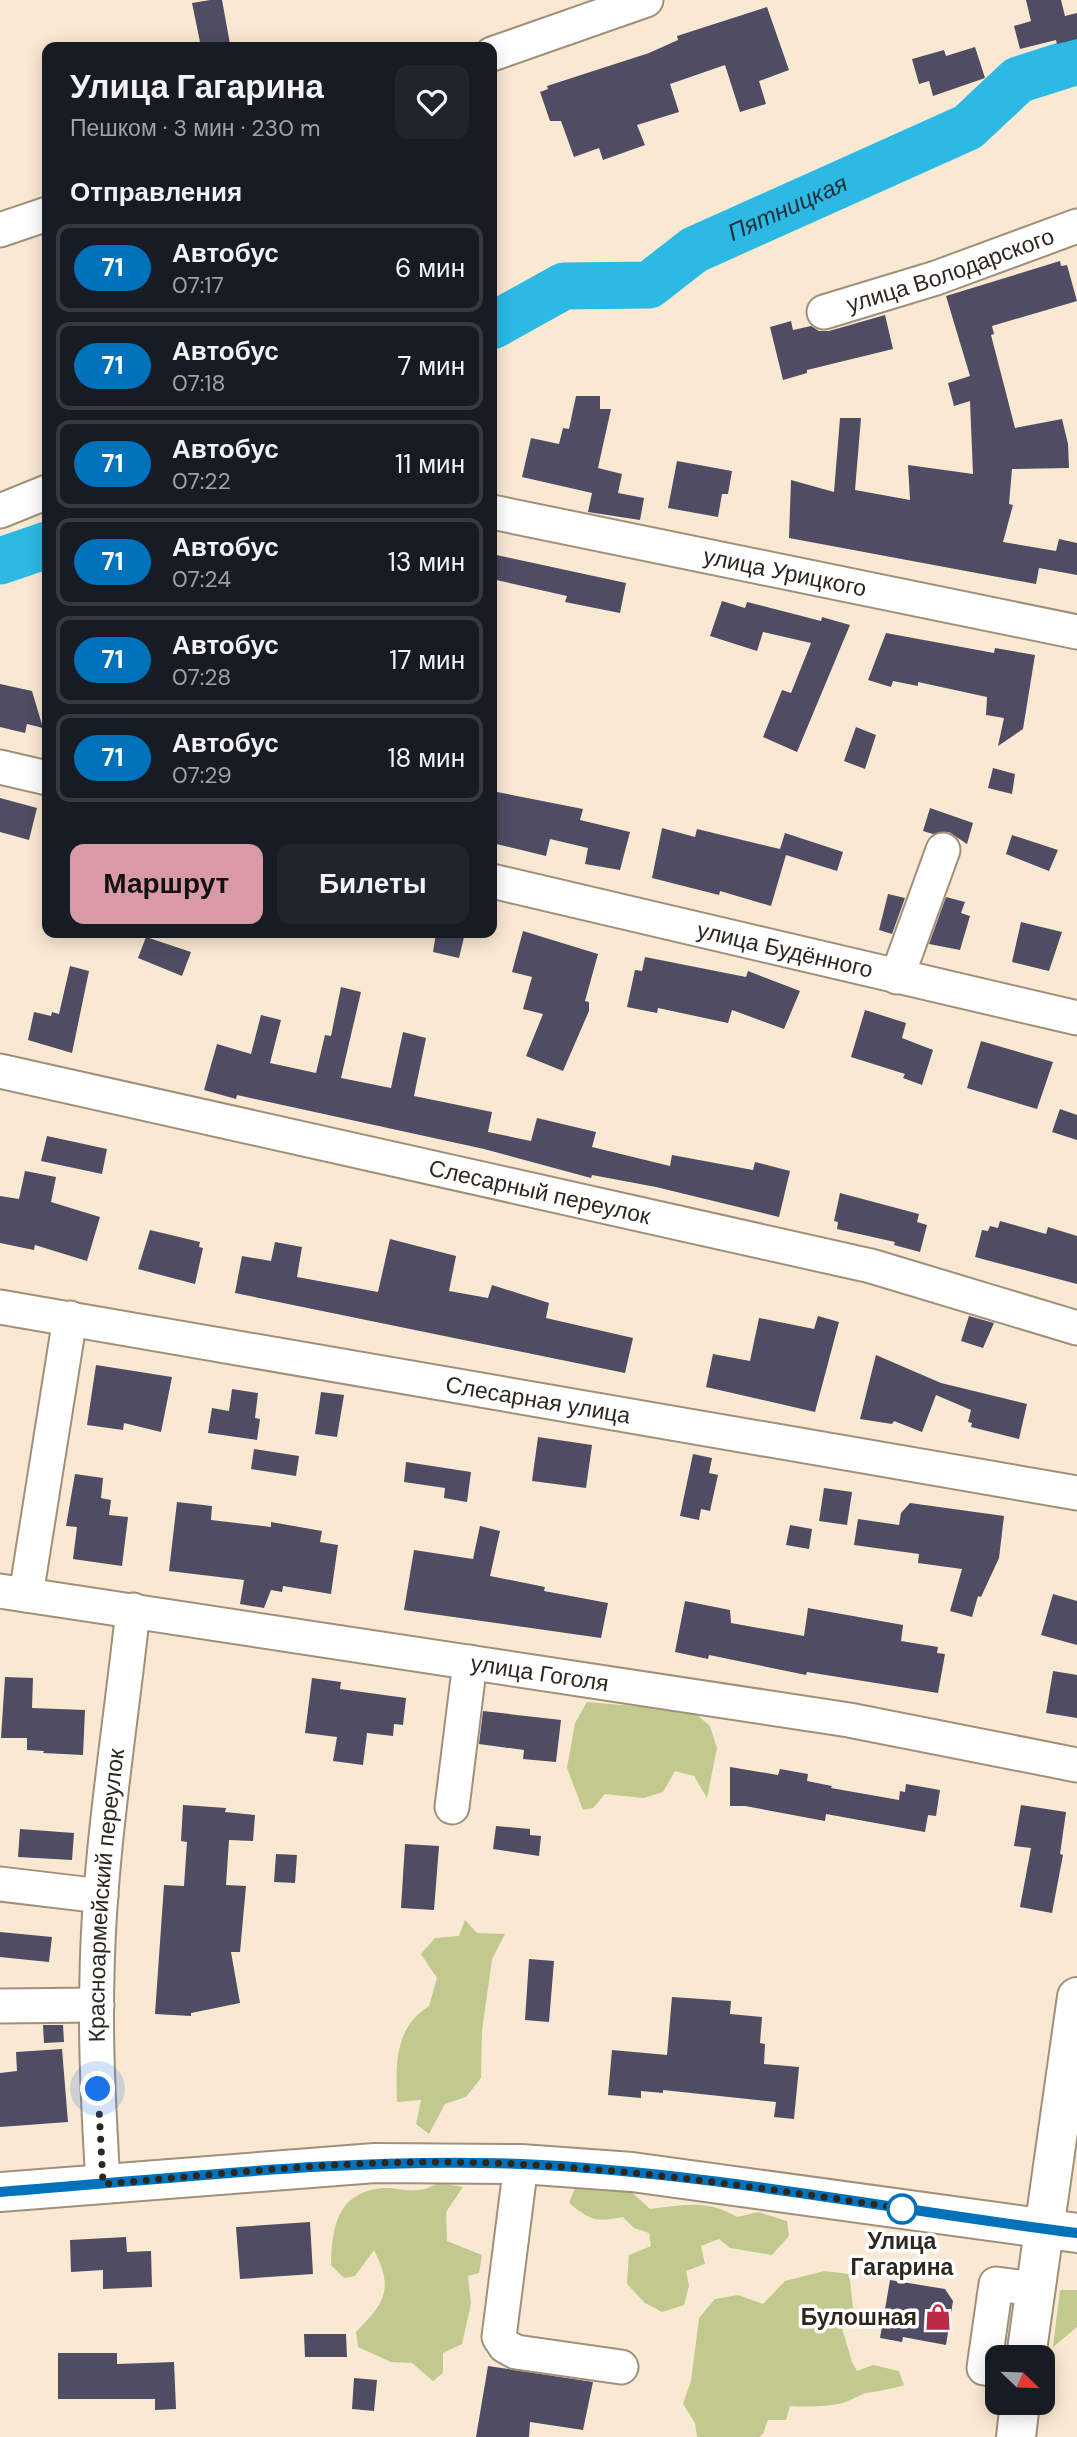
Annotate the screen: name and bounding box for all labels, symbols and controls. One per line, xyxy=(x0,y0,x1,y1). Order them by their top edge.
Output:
text: Улица Гагарина xyxy=(70,65,324,108)
button: heart xyxy=(395,65,469,139)
text: Пешком · 3 мин · 230 m xyxy=(70,113,321,143)
water label: Пятницкая xyxy=(723,167,852,248)
text: Отправления xyxy=(70,175,242,209)
street label: улица Володарского xyxy=(843,221,1058,319)
text: Автобус xyxy=(172,236,279,270)
text: 6 мин xyxy=(395,251,465,285)
text: 71 xyxy=(101,252,124,283)
text: 07:17 xyxy=(172,270,224,300)
text: Автобус xyxy=(172,334,279,368)
text: 7 мин xyxy=(397,349,465,383)
text: 71 xyxy=(101,350,124,381)
text: 07:18 xyxy=(172,368,226,398)
text: Автобус xyxy=(172,432,279,466)
text: 11 мин xyxy=(395,447,465,481)
text: 71 xyxy=(101,448,124,479)
text: 07:22 xyxy=(172,466,231,496)
text: Автобус xyxy=(172,530,279,564)
street label: улица Урицкого xyxy=(701,541,869,603)
text: 13 мин xyxy=(388,545,465,579)
text: 71 xyxy=(101,546,124,577)
text: 07:24 xyxy=(172,564,231,594)
text: Автобус xyxy=(172,628,279,662)
text: 17 мин xyxy=(389,643,465,677)
text: 71 xyxy=(101,644,124,675)
text: 07:28 xyxy=(172,662,231,692)
text: Автобус xyxy=(172,726,279,760)
text: 18 мин xyxy=(387,741,465,775)
text: 71 xyxy=(101,742,124,773)
text: 07:29 xyxy=(172,760,232,790)
button: Маршрут xyxy=(70,844,263,924)
button: Билеты xyxy=(277,844,469,924)
street label: улица Будённого xyxy=(694,915,876,985)
street label: Слесарный переулок xyxy=(426,1152,654,1231)
street label: Слесарная улица xyxy=(443,1369,633,1431)
street label: улица Гоголя xyxy=(469,1648,611,1698)
street label: Красноармейский переулок xyxy=(81,1746,131,2043)
your location xyxy=(80,2071,115,2106)
marker: Улица Гагарина xyxy=(887,2194,917,2224)
place label: Улица Гагарина xyxy=(851,2226,954,2282)
place label: Булошная xyxy=(801,2302,917,2332)
shop icon: Булошная xyxy=(923,2302,953,2332)
north arrow xyxy=(985,2345,1055,2415)
map controls xyxy=(985,2345,1055,2415)

